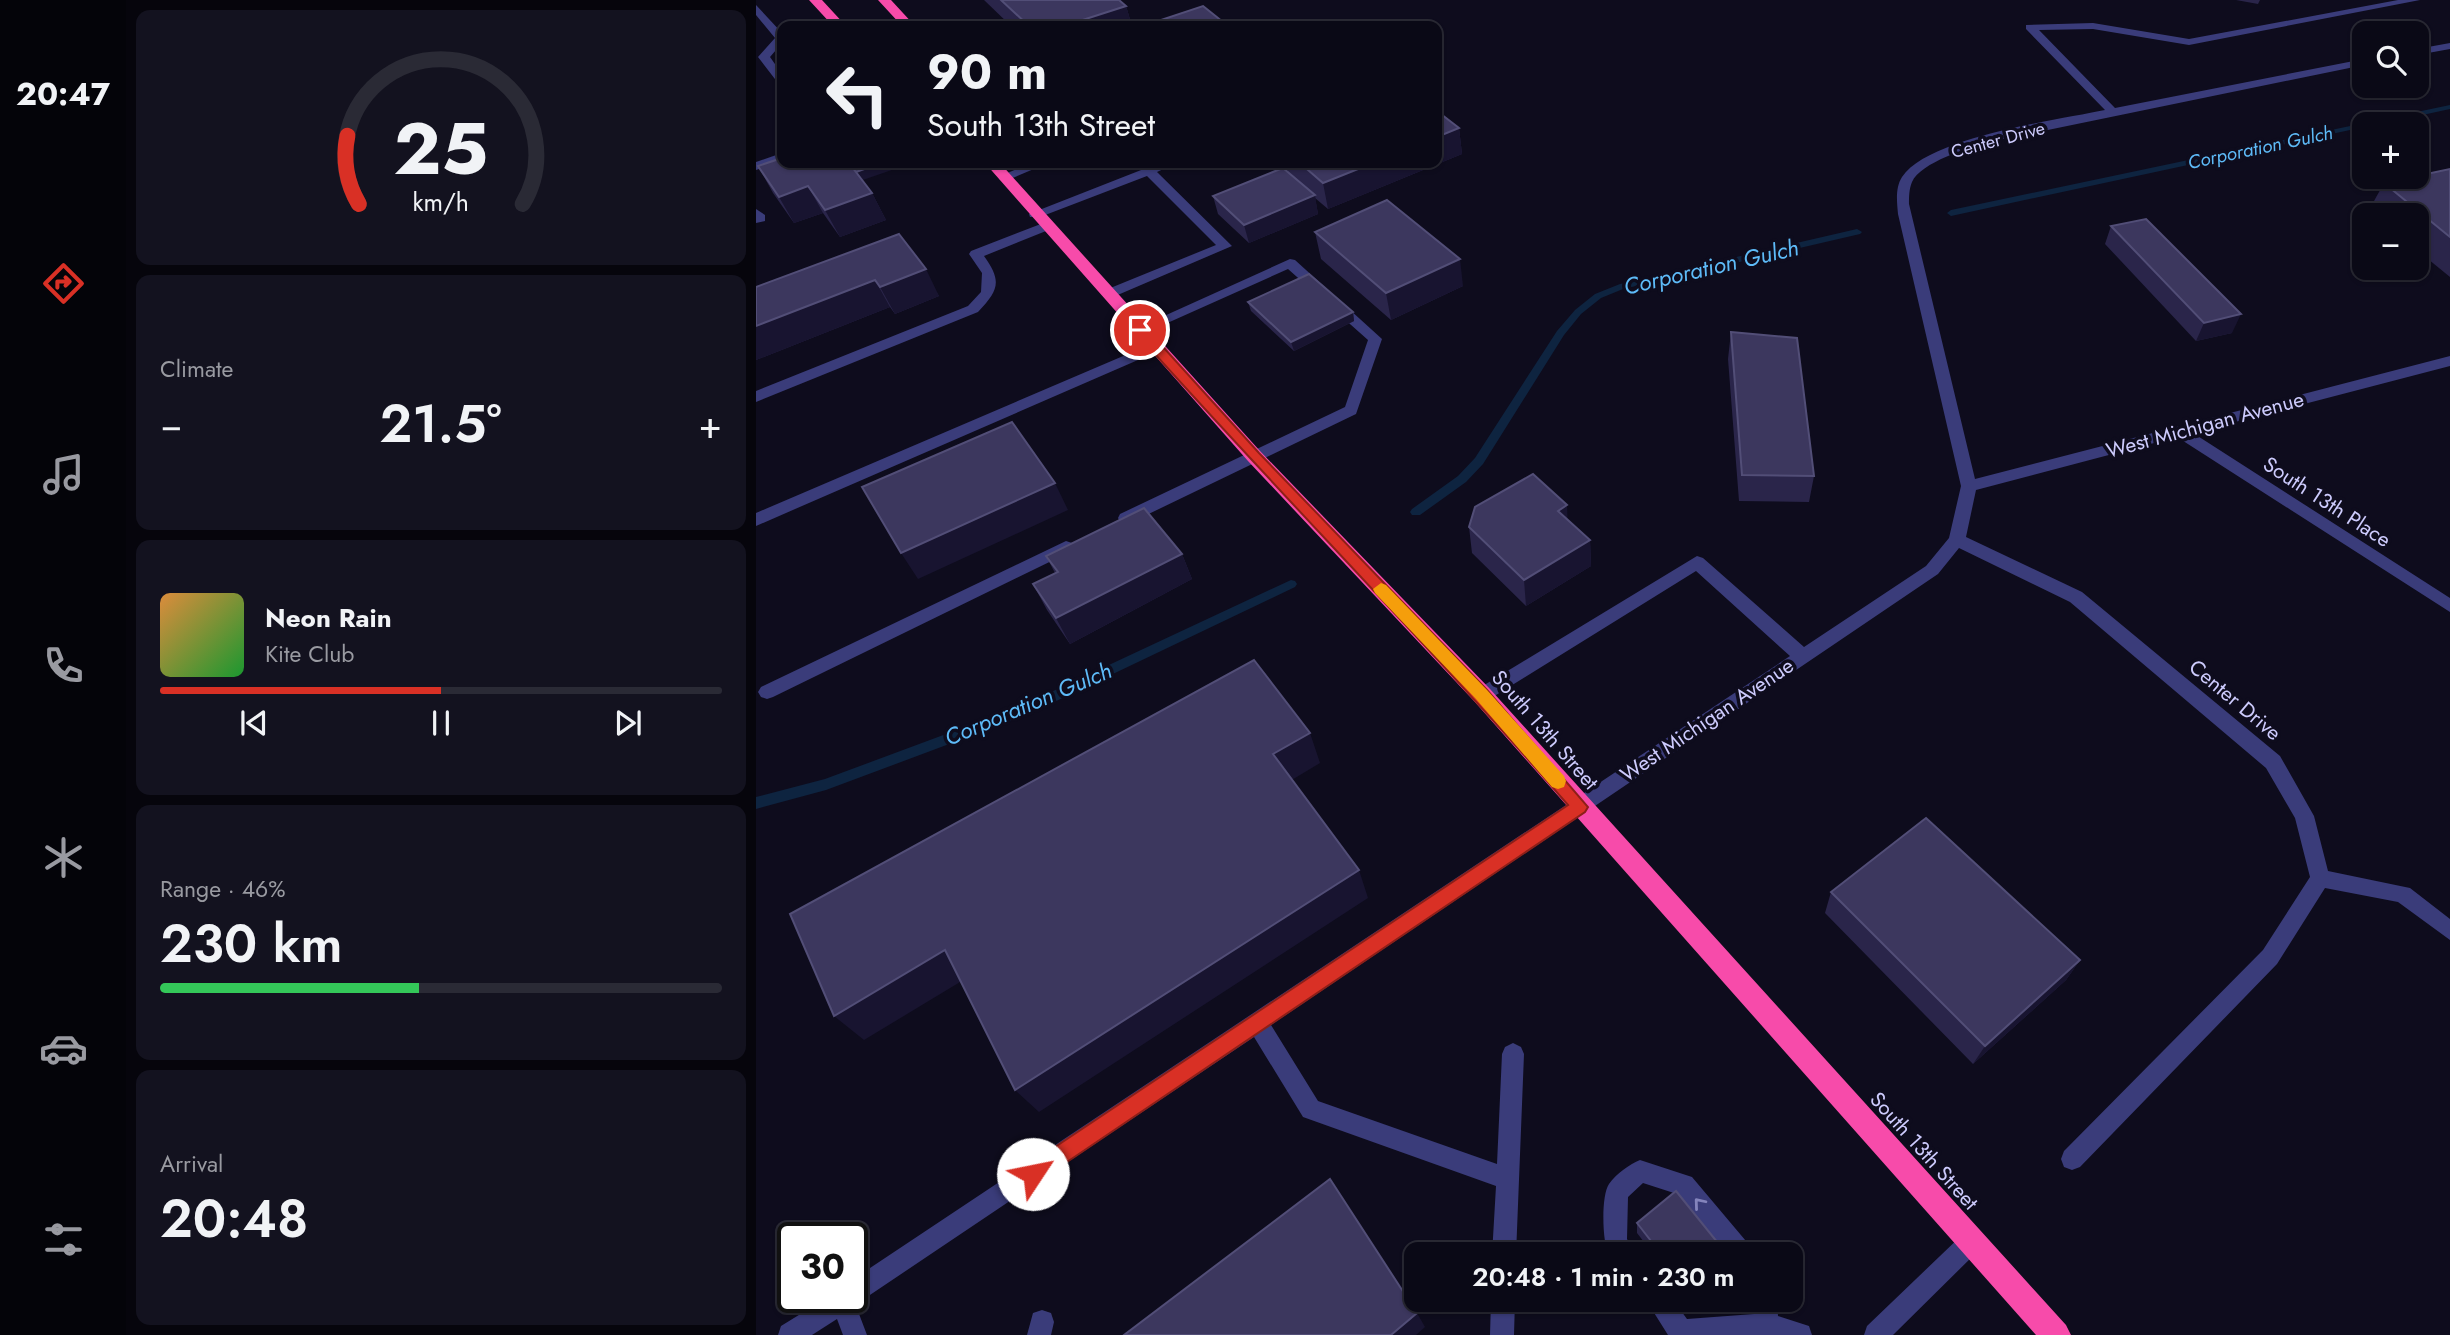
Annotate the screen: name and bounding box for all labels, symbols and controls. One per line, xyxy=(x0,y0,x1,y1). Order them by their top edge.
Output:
map controls xyxy=(2352,21,2429,280)
button: search xyxy=(2352,21,2429,98)
text: 90 m xyxy=(927,37,1047,107)
icon: left xyxy=(812,49,903,140)
text: 20:47 xyxy=(16,71,110,117)
text: 25 xyxy=(394,96,488,201)
text: South 13th Street xyxy=(927,102,1155,148)
button: + xyxy=(2352,112,2429,189)
street label: Center Drive xyxy=(1948,115,2048,165)
water label: Corporation Gulch xyxy=(2185,119,2335,176)
text: km/h xyxy=(413,183,469,219)
button: − xyxy=(2352,203,2429,280)
water label: Corporation Gulch xyxy=(1620,230,1802,304)
icon: directions xyxy=(39,259,88,308)
pin xyxy=(1110,300,1170,360)
icon: arrive xyxy=(1121,311,1159,349)
text: Climate xyxy=(160,352,233,386)
street label: West Michigan Avenue xyxy=(2103,384,2307,466)
text: 21.5° xyxy=(380,386,502,462)
text: − xyxy=(160,397,182,452)
text: + xyxy=(699,397,722,452)
street label: South 13th Place xyxy=(2257,449,2397,555)
icon: music xyxy=(39,450,88,499)
text: Neon Rain xyxy=(265,599,392,637)
text: Kite Club xyxy=(265,637,354,671)
icon: phone xyxy=(39,641,88,690)
street label: West Michigan Avenue xyxy=(1614,651,1800,789)
street label: Center Drive xyxy=(2182,652,2288,748)
water label: Corporation Gulch xyxy=(939,653,1117,755)
street label: South 13th Street xyxy=(1485,664,1605,796)
icon: previous xyxy=(235,704,273,742)
icon: pause xyxy=(422,704,460,742)
icon: next xyxy=(609,704,647,742)
icon: climate xyxy=(39,833,88,882)
text: Range · 46% xyxy=(160,872,286,906)
text: 230 km xyxy=(160,906,343,982)
icon: car xyxy=(39,1024,88,1073)
street label: South 13th Street xyxy=(1863,1085,1985,1217)
position arrow xyxy=(996,1137,1070,1211)
text: Arrival xyxy=(160,1147,223,1181)
text: 20:48 xyxy=(160,1181,308,1257)
one-way arrow xyxy=(1695,1198,1707,1211)
icon: filters xyxy=(39,1215,88,1264)
speed limit sign: 30 xyxy=(777,1222,868,1313)
text: 20:48 · 1 min · 230 m xyxy=(1472,1258,1735,1296)

